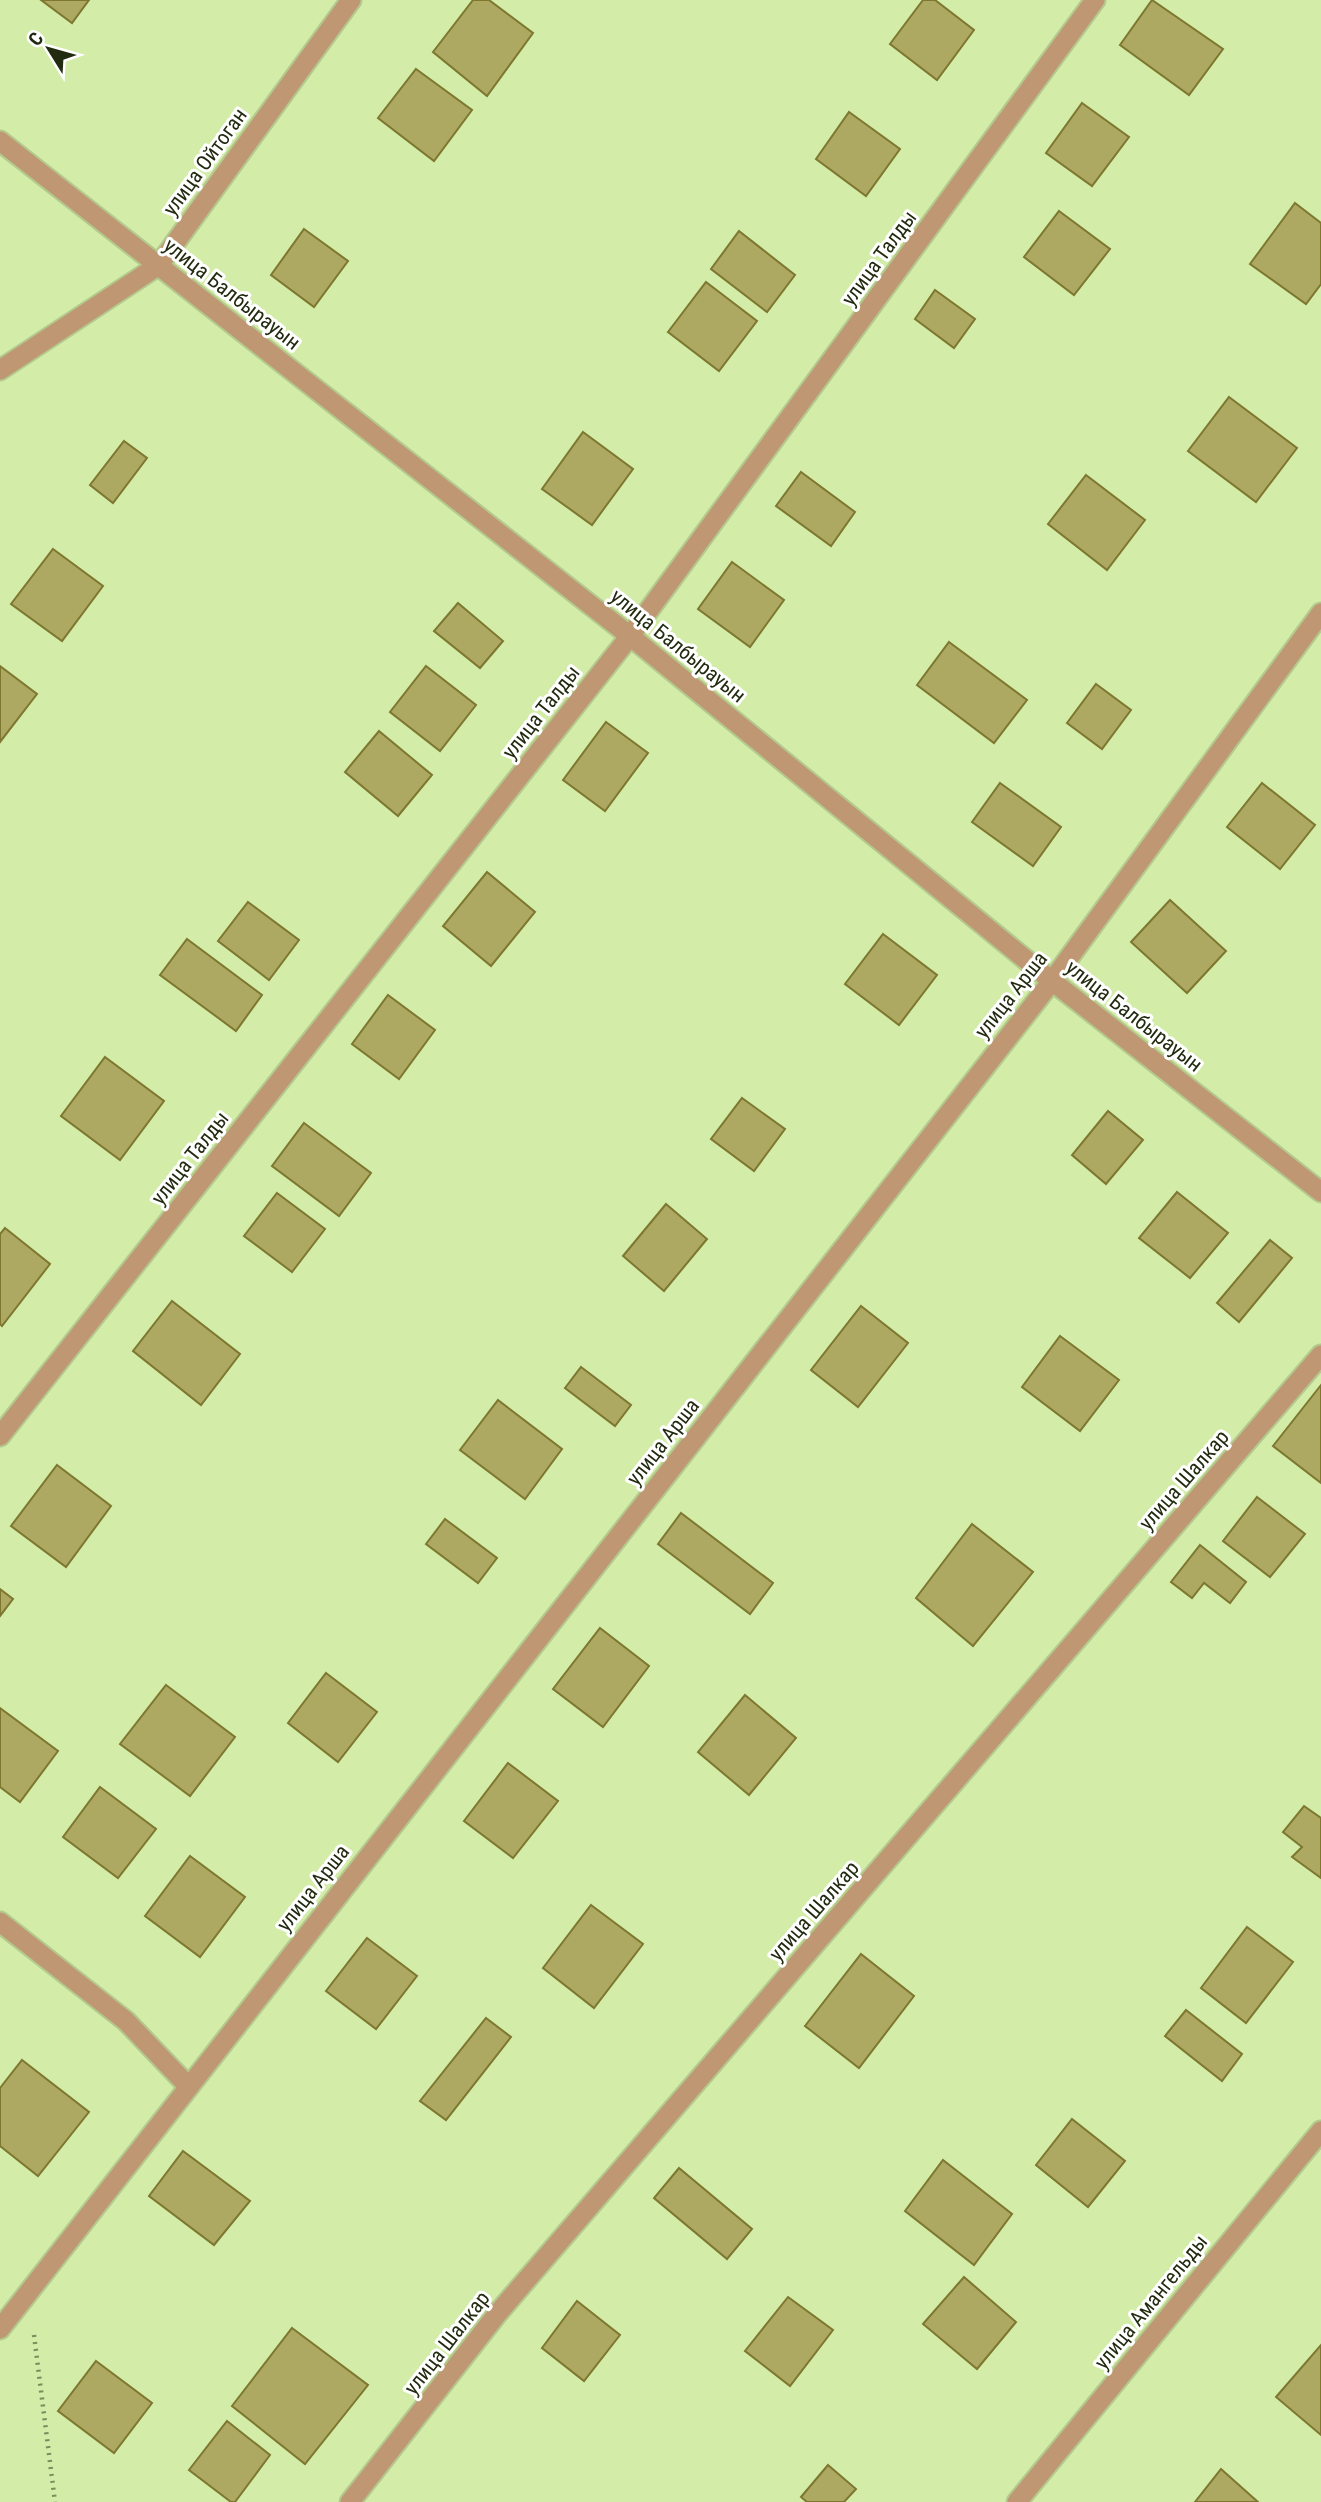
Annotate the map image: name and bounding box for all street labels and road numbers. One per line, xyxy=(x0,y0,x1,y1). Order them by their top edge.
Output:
street label: улица Ойтоган xyxy=(158,104,252,220)
street label: улица Талды xyxy=(837,206,921,310)
street label: улица Балбырауын xyxy=(159,233,305,355)
street label: улица Балбырауын xyxy=(606,584,750,708)
street label: улица Талды xyxy=(497,661,585,763)
street label: улица Арша xyxy=(970,947,1052,1043)
street label: улица Балбырауын xyxy=(1061,955,1207,1077)
street label: улица Талды xyxy=(146,1107,234,1209)
street label: улица Арша xyxy=(622,1394,704,1490)
street label: улица Шалкар xyxy=(1134,1425,1234,1535)
street label: улица Арша xyxy=(272,1840,354,1936)
street label: улица Шалкар xyxy=(764,1856,864,1966)
street label: улица Амангельды xyxy=(1090,2230,1212,2374)
street label: улица Шалкар xyxy=(399,2287,495,2399)

